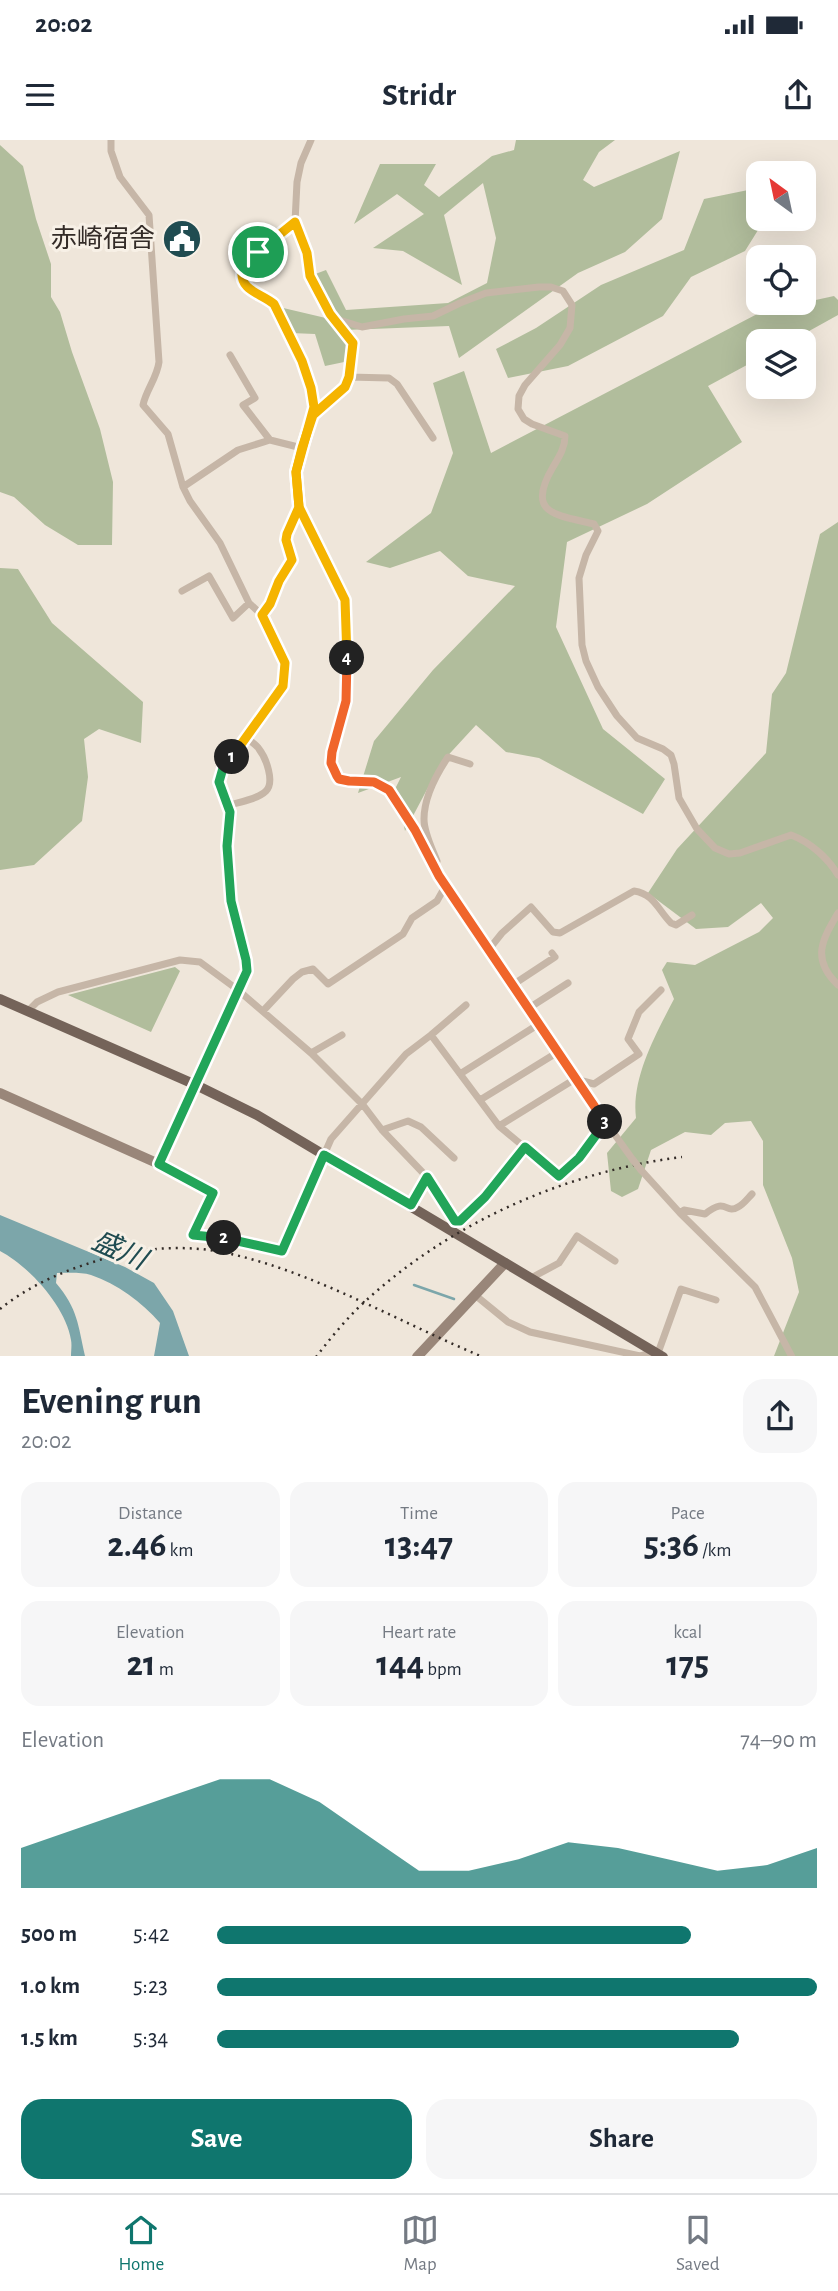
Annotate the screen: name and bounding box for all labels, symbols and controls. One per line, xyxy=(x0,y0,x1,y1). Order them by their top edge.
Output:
text: 20:02 xyxy=(35,11,93,37)
icon: menu xyxy=(21,76,59,114)
icon: share xyxy=(779,76,817,114)
text: Stridr xyxy=(382,79,456,111)
north arrow xyxy=(746,161,816,231)
map controls xyxy=(746,161,816,399)
public building icon: 赤崎宿舎 xyxy=(161,218,203,260)
pin xyxy=(228,222,288,282)
place label: 赤崎宿舎 xyxy=(51,224,155,252)
icon: arrive xyxy=(239,233,277,271)
button: locate xyxy=(746,245,816,315)
button: layers xyxy=(746,329,816,399)
pin: 4 xyxy=(330,640,364,676)
text: 4 xyxy=(342,648,351,667)
pin: 1 xyxy=(215,740,250,774)
text: 1 xyxy=(228,747,235,766)
pin: 3 xyxy=(588,1104,622,1140)
text: 3 xyxy=(600,1112,609,1131)
pin: 2 xyxy=(206,1220,242,1256)
water label: 盛川 xyxy=(88,1225,154,1276)
text: 2 xyxy=(219,1228,228,1247)
button: share xyxy=(743,1379,817,1453)
text: Evening run xyxy=(21,1383,202,1421)
text: 20:02 xyxy=(21,1430,72,1453)
text: Distance xyxy=(118,1504,183,1523)
text: Time xyxy=(400,1504,438,1523)
text: Pace xyxy=(671,1504,705,1523)
text: 2.46 xyxy=(107,1528,166,1563)
text: 13:47 xyxy=(385,1528,453,1563)
text: 5:36 xyxy=(644,1528,699,1563)
text: km xyxy=(166,1541,193,1560)
text: /km xyxy=(699,1541,731,1560)
text: Elevation xyxy=(116,1623,185,1642)
text: Heart rate xyxy=(382,1623,456,1642)
text: kcal xyxy=(673,1623,702,1642)
text: 21 xyxy=(127,1647,156,1682)
text: 144 xyxy=(376,1647,424,1682)
text: 175 xyxy=(666,1647,709,1682)
text: m xyxy=(156,1660,174,1679)
text: bpm xyxy=(424,1660,462,1679)
text: Elevation xyxy=(21,1729,104,1752)
text: 74–90 m xyxy=(740,1729,817,1752)
text: 500 m xyxy=(21,1923,77,1946)
text: 5:42 xyxy=(133,1923,169,1946)
text: 1.0 km xyxy=(21,1975,80,1998)
text: 5:23 xyxy=(133,1975,168,1998)
text: 1.5 km xyxy=(21,2027,78,2050)
text: 5:34 xyxy=(133,2027,168,2050)
button: Save xyxy=(21,2099,412,2179)
button: Share xyxy=(426,2099,817,2179)
tab: Home xyxy=(118,2211,164,2276)
tab: Map xyxy=(401,2211,439,2276)
tab: Saved xyxy=(676,2211,720,2276)

